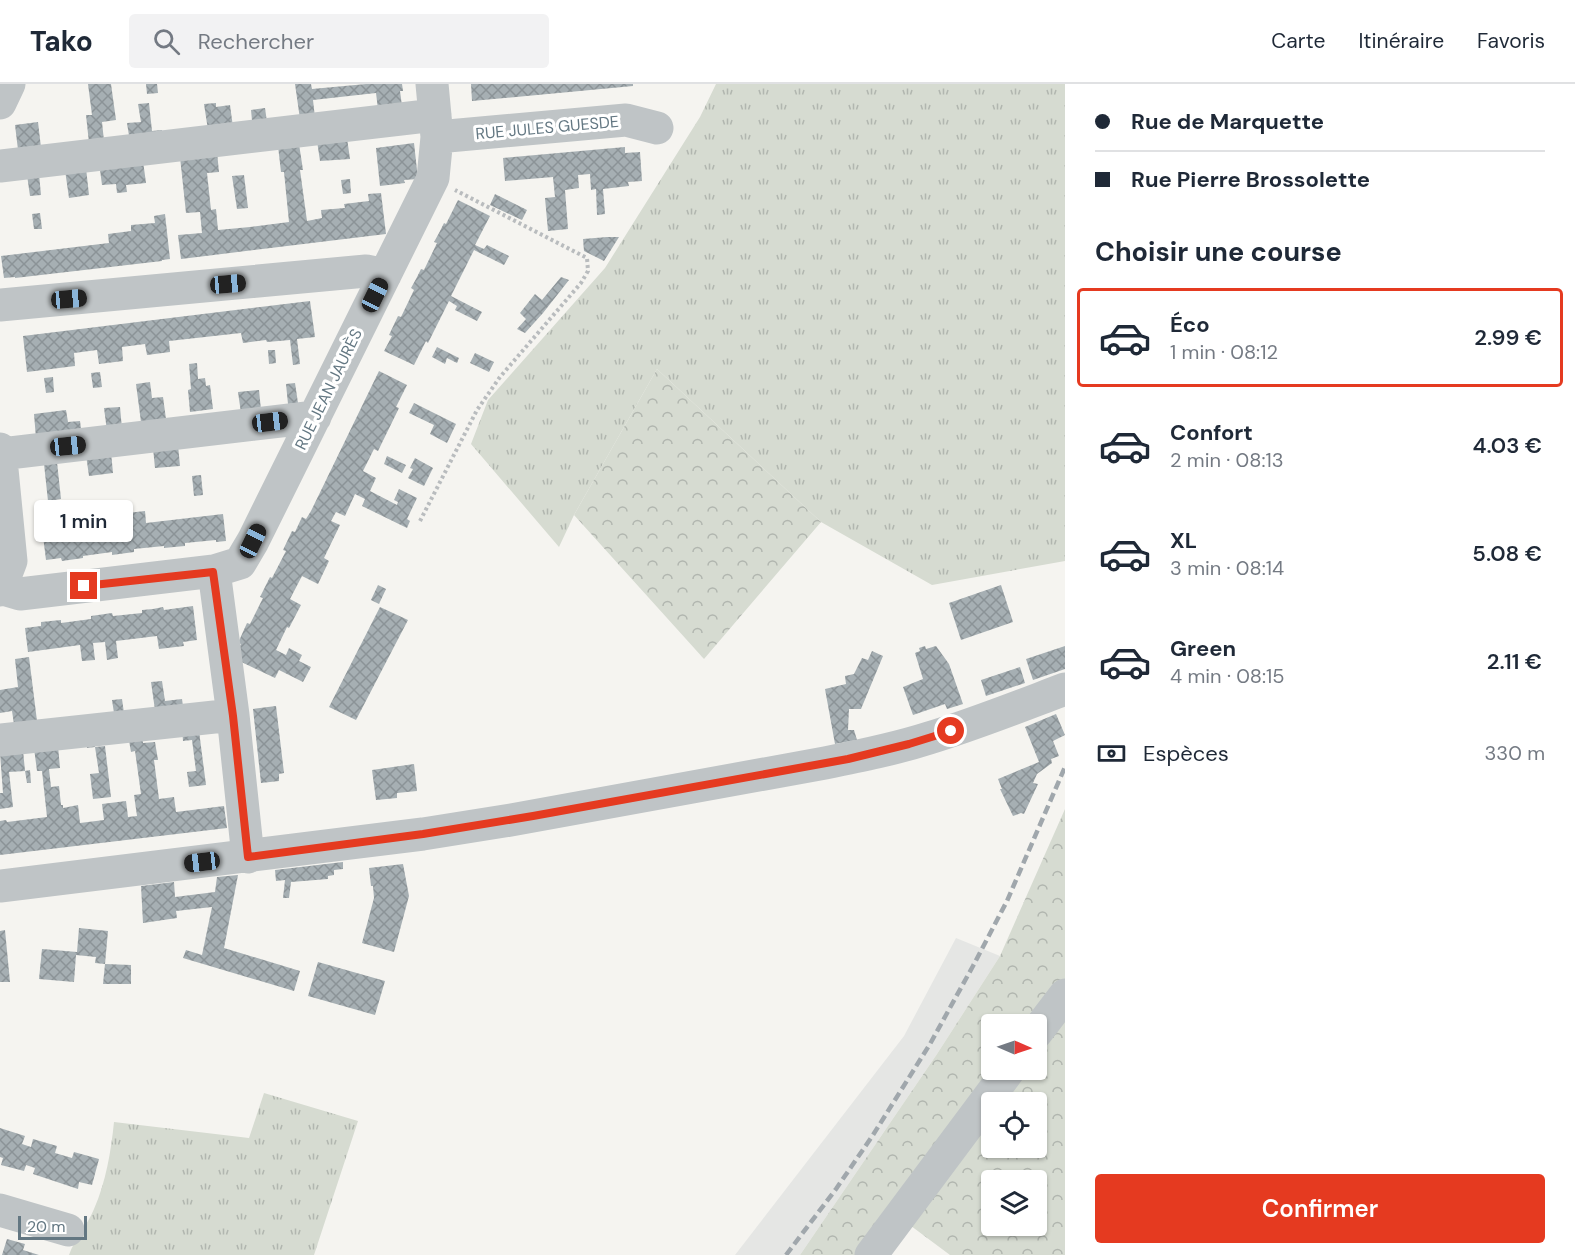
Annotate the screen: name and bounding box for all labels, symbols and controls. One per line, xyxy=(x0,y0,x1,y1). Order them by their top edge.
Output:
search box xyxy=(129,14,549,68)
text: Tako xyxy=(30,23,93,60)
icon: search xyxy=(150,25,183,58)
text: Rechercher xyxy=(198,27,314,56)
text: Carte xyxy=(1271,27,1325,55)
text: Itinéraire xyxy=(1358,27,1444,55)
text: Favoris xyxy=(1477,27,1545,55)
text: Rue de Marquette xyxy=(1131,107,1324,136)
street label: RUE JULES GUESDE xyxy=(475,111,620,144)
text: Rue Pierre Brossolette xyxy=(1131,165,1370,194)
text: Choisir une course xyxy=(1095,234,1342,269)
car xyxy=(209,273,247,295)
car xyxy=(359,275,391,315)
car xyxy=(50,288,88,310)
text: Éco xyxy=(1170,310,1210,339)
icon: car xyxy=(1098,311,1152,365)
text: 2.99 € xyxy=(1474,323,1542,352)
street label: RUE JEAN JAURÈS xyxy=(290,325,367,453)
text: 1 min · 08:12 xyxy=(1170,339,1278,365)
car xyxy=(251,411,289,433)
text: Confort xyxy=(1170,418,1253,447)
icon: car xyxy=(1098,419,1152,473)
text: 4.03 € xyxy=(1473,431,1542,460)
car xyxy=(49,435,87,457)
text: 2 min · 08:13 xyxy=(1170,447,1283,473)
callout: 1 min xyxy=(34,499,134,541)
text: 1 min xyxy=(60,508,107,534)
car xyxy=(237,521,269,561)
text: XL xyxy=(1170,526,1197,555)
icon: car xyxy=(1098,527,1152,581)
text: 5.08 € xyxy=(1472,539,1542,568)
text: 3 min · 08:14 xyxy=(1170,555,1284,581)
route end xyxy=(70,572,97,599)
text: Green xyxy=(1170,634,1236,663)
icon: car xyxy=(1098,635,1152,689)
text: 2.11 € xyxy=(1487,647,1542,676)
text: 4 min · 08:15 xyxy=(1170,663,1284,689)
route start xyxy=(937,717,964,744)
icon: cash xyxy=(1095,737,1128,770)
text: Espèces xyxy=(1143,739,1229,768)
text: 330 m xyxy=(1485,740,1545,766)
car xyxy=(183,851,221,873)
north arrow xyxy=(981,1014,1047,1080)
map controls xyxy=(981,1014,1047,1236)
button: locate xyxy=(981,1092,1047,1158)
button: layers xyxy=(981,1170,1047,1236)
button: Confirmer xyxy=(1095,1174,1545,1243)
scale bar xyxy=(18,1213,87,1240)
text: 20 m xyxy=(27,1216,66,1237)

